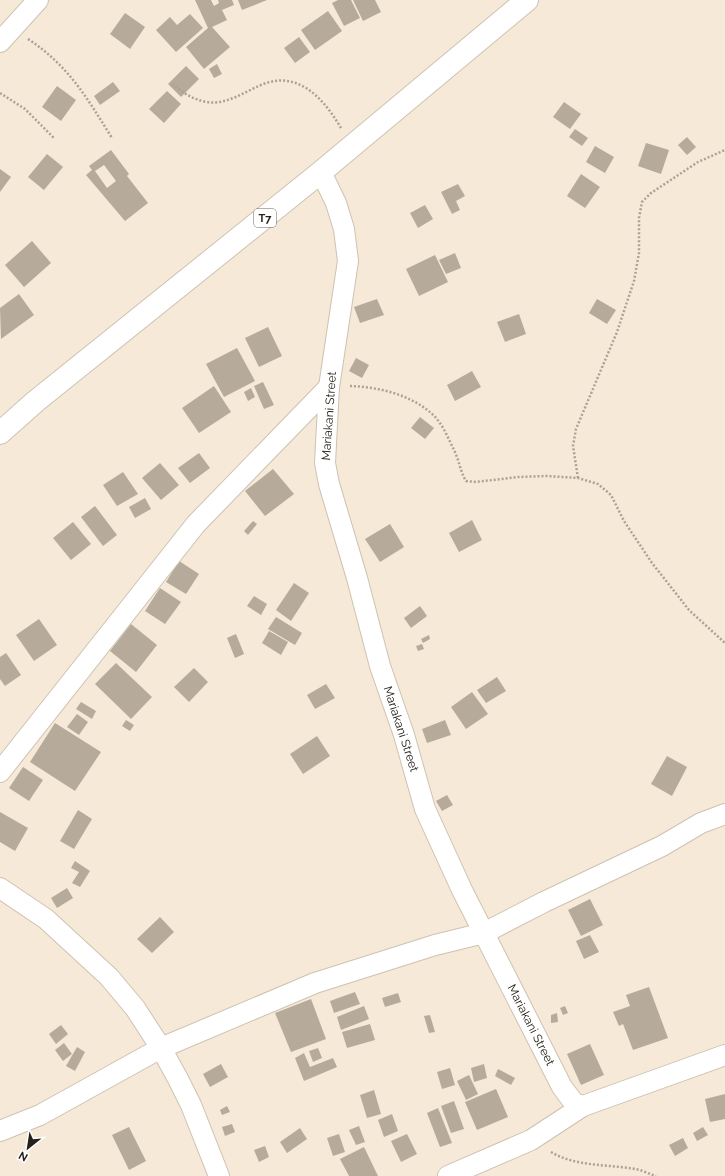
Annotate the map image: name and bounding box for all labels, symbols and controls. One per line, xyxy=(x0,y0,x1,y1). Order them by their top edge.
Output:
road number: T7 xyxy=(254,209,276,227)
street label: Mariakani Street xyxy=(319,371,339,461)
street label: Mariakani Street xyxy=(381,684,421,774)
street label: Mariakani Street xyxy=(505,982,557,1068)
north arrow xyxy=(8,1128,48,1168)
text: N xyxy=(16,1148,30,1164)

